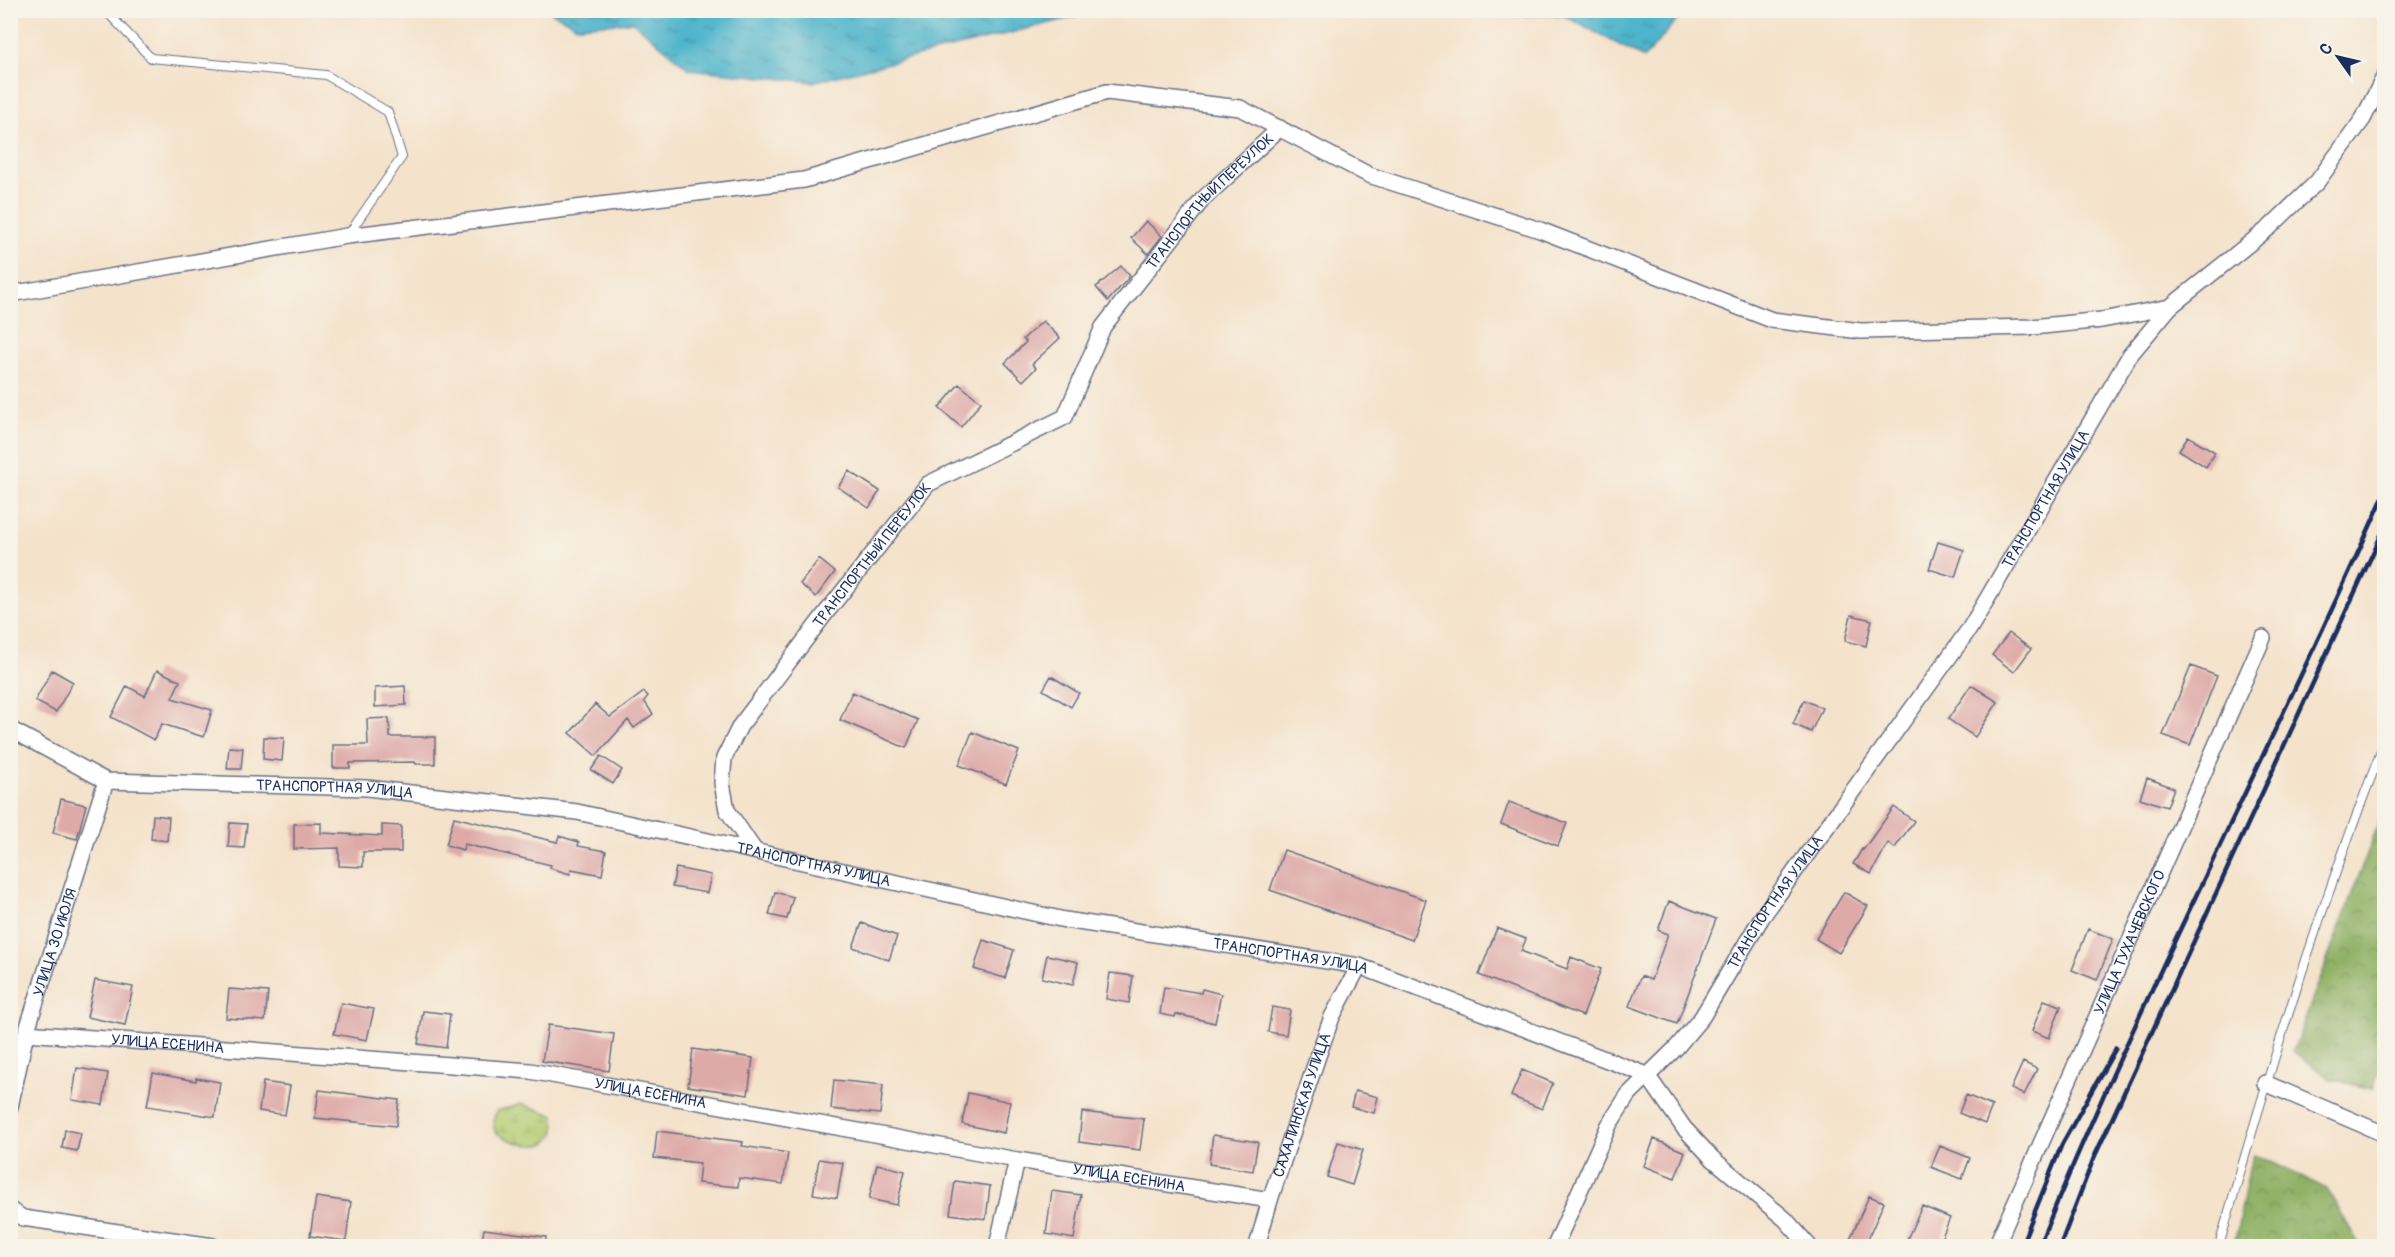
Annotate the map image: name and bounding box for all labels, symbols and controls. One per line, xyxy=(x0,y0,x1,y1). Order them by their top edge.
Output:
north arrow xyxy=(2308,27,2368,87)
text: С xyxy=(2315,39,2338,59)
street label: ТРАНСПОРТНЫЙ ПЕРЕУЛОК xyxy=(1142,130,1278,274)
street label: ТРАНСПОРТНАЯ УЛИЦА xyxy=(1998,426,2094,572)
street label: ТРАНСПОРТНЫЙ ПЕРЕУЛОК xyxy=(809,479,935,631)
street label: ТРАНСПОРТНАЯ УЛИЦА xyxy=(256,776,414,803)
street label: ТРАНСПОРТНАЯ УЛИЦА xyxy=(1724,832,1828,973)
street label: ТРАНСПОРТНАЯ УЛИЦА xyxy=(735,839,893,891)
street label: УЛИЦА ТУХАЧЕВСКОГО xyxy=(2090,867,2170,1017)
street label: УЛИЦА 30 ИЮЛЯ xyxy=(29,886,81,999)
street label: ТРАНСПОРТНАЯ УЛИЦА xyxy=(1212,934,1371,979)
street label: УЛИЦА ЕСЕНИНА xyxy=(110,1030,225,1058)
street label: САХАЛИНСКАЯ УЛИЦА xyxy=(1269,1030,1336,1180)
street label: УЛИЦА ЕСЕНИНА xyxy=(593,1074,708,1113)
street label: УЛИЦА ЕСЕНИНА xyxy=(1072,1160,1187,1196)

